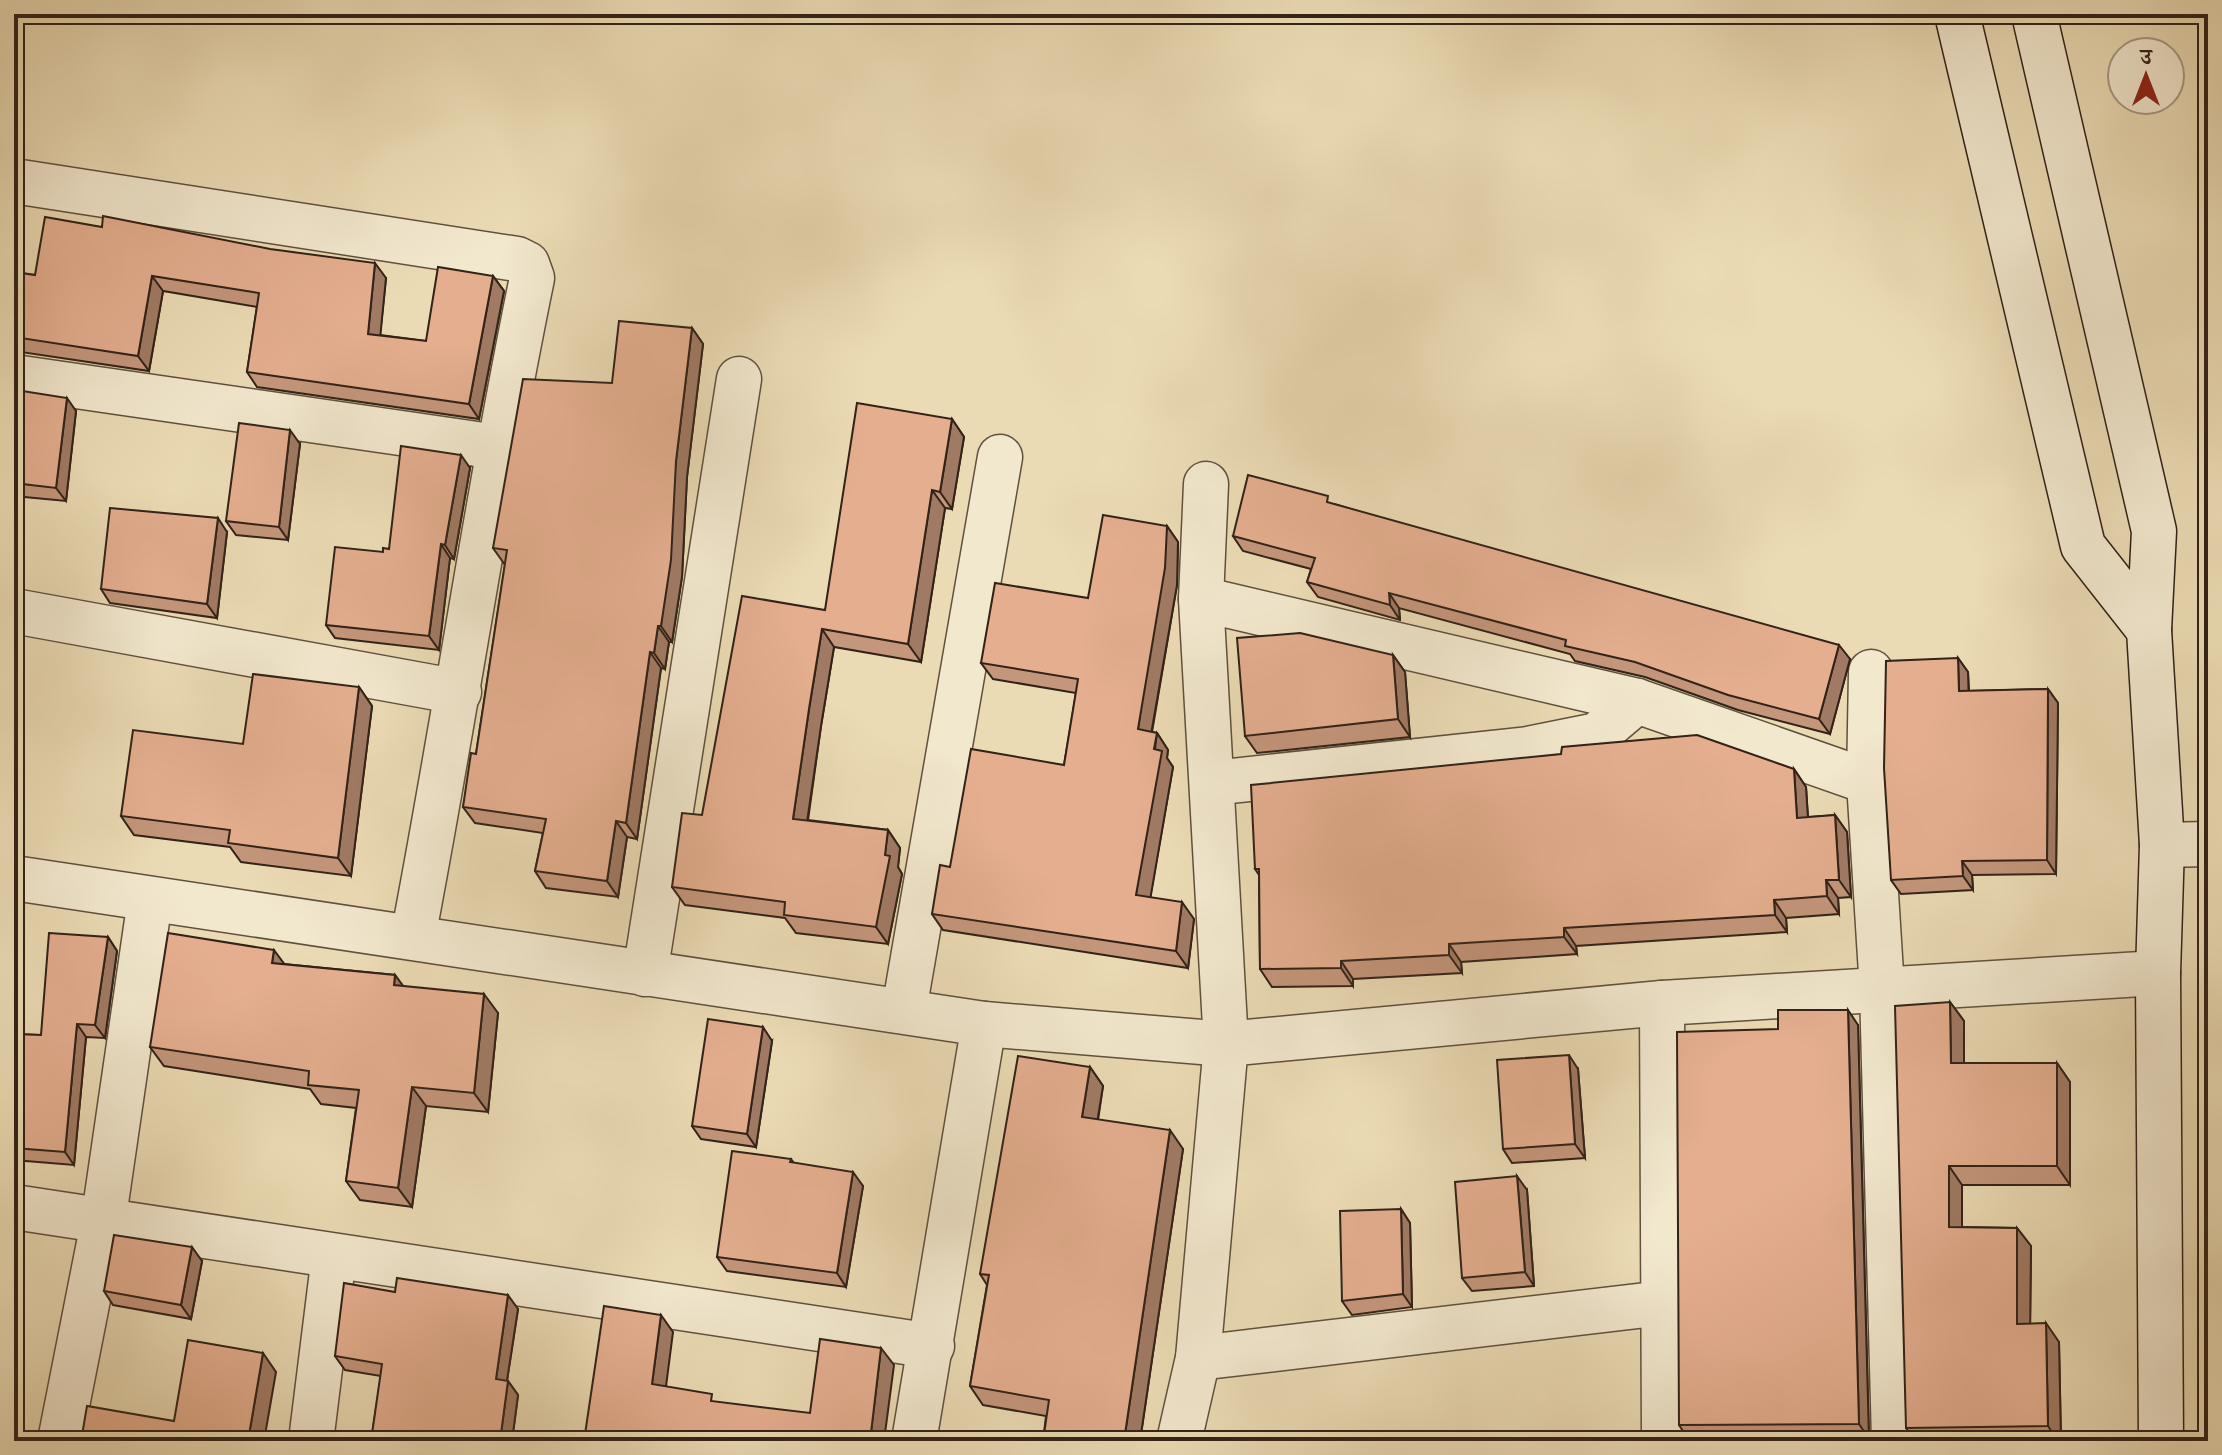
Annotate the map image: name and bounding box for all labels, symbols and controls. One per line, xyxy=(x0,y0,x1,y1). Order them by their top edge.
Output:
north arrow xyxy=(2106,36,2186,116)
text: उ xyxy=(2138,42,2153,71)

